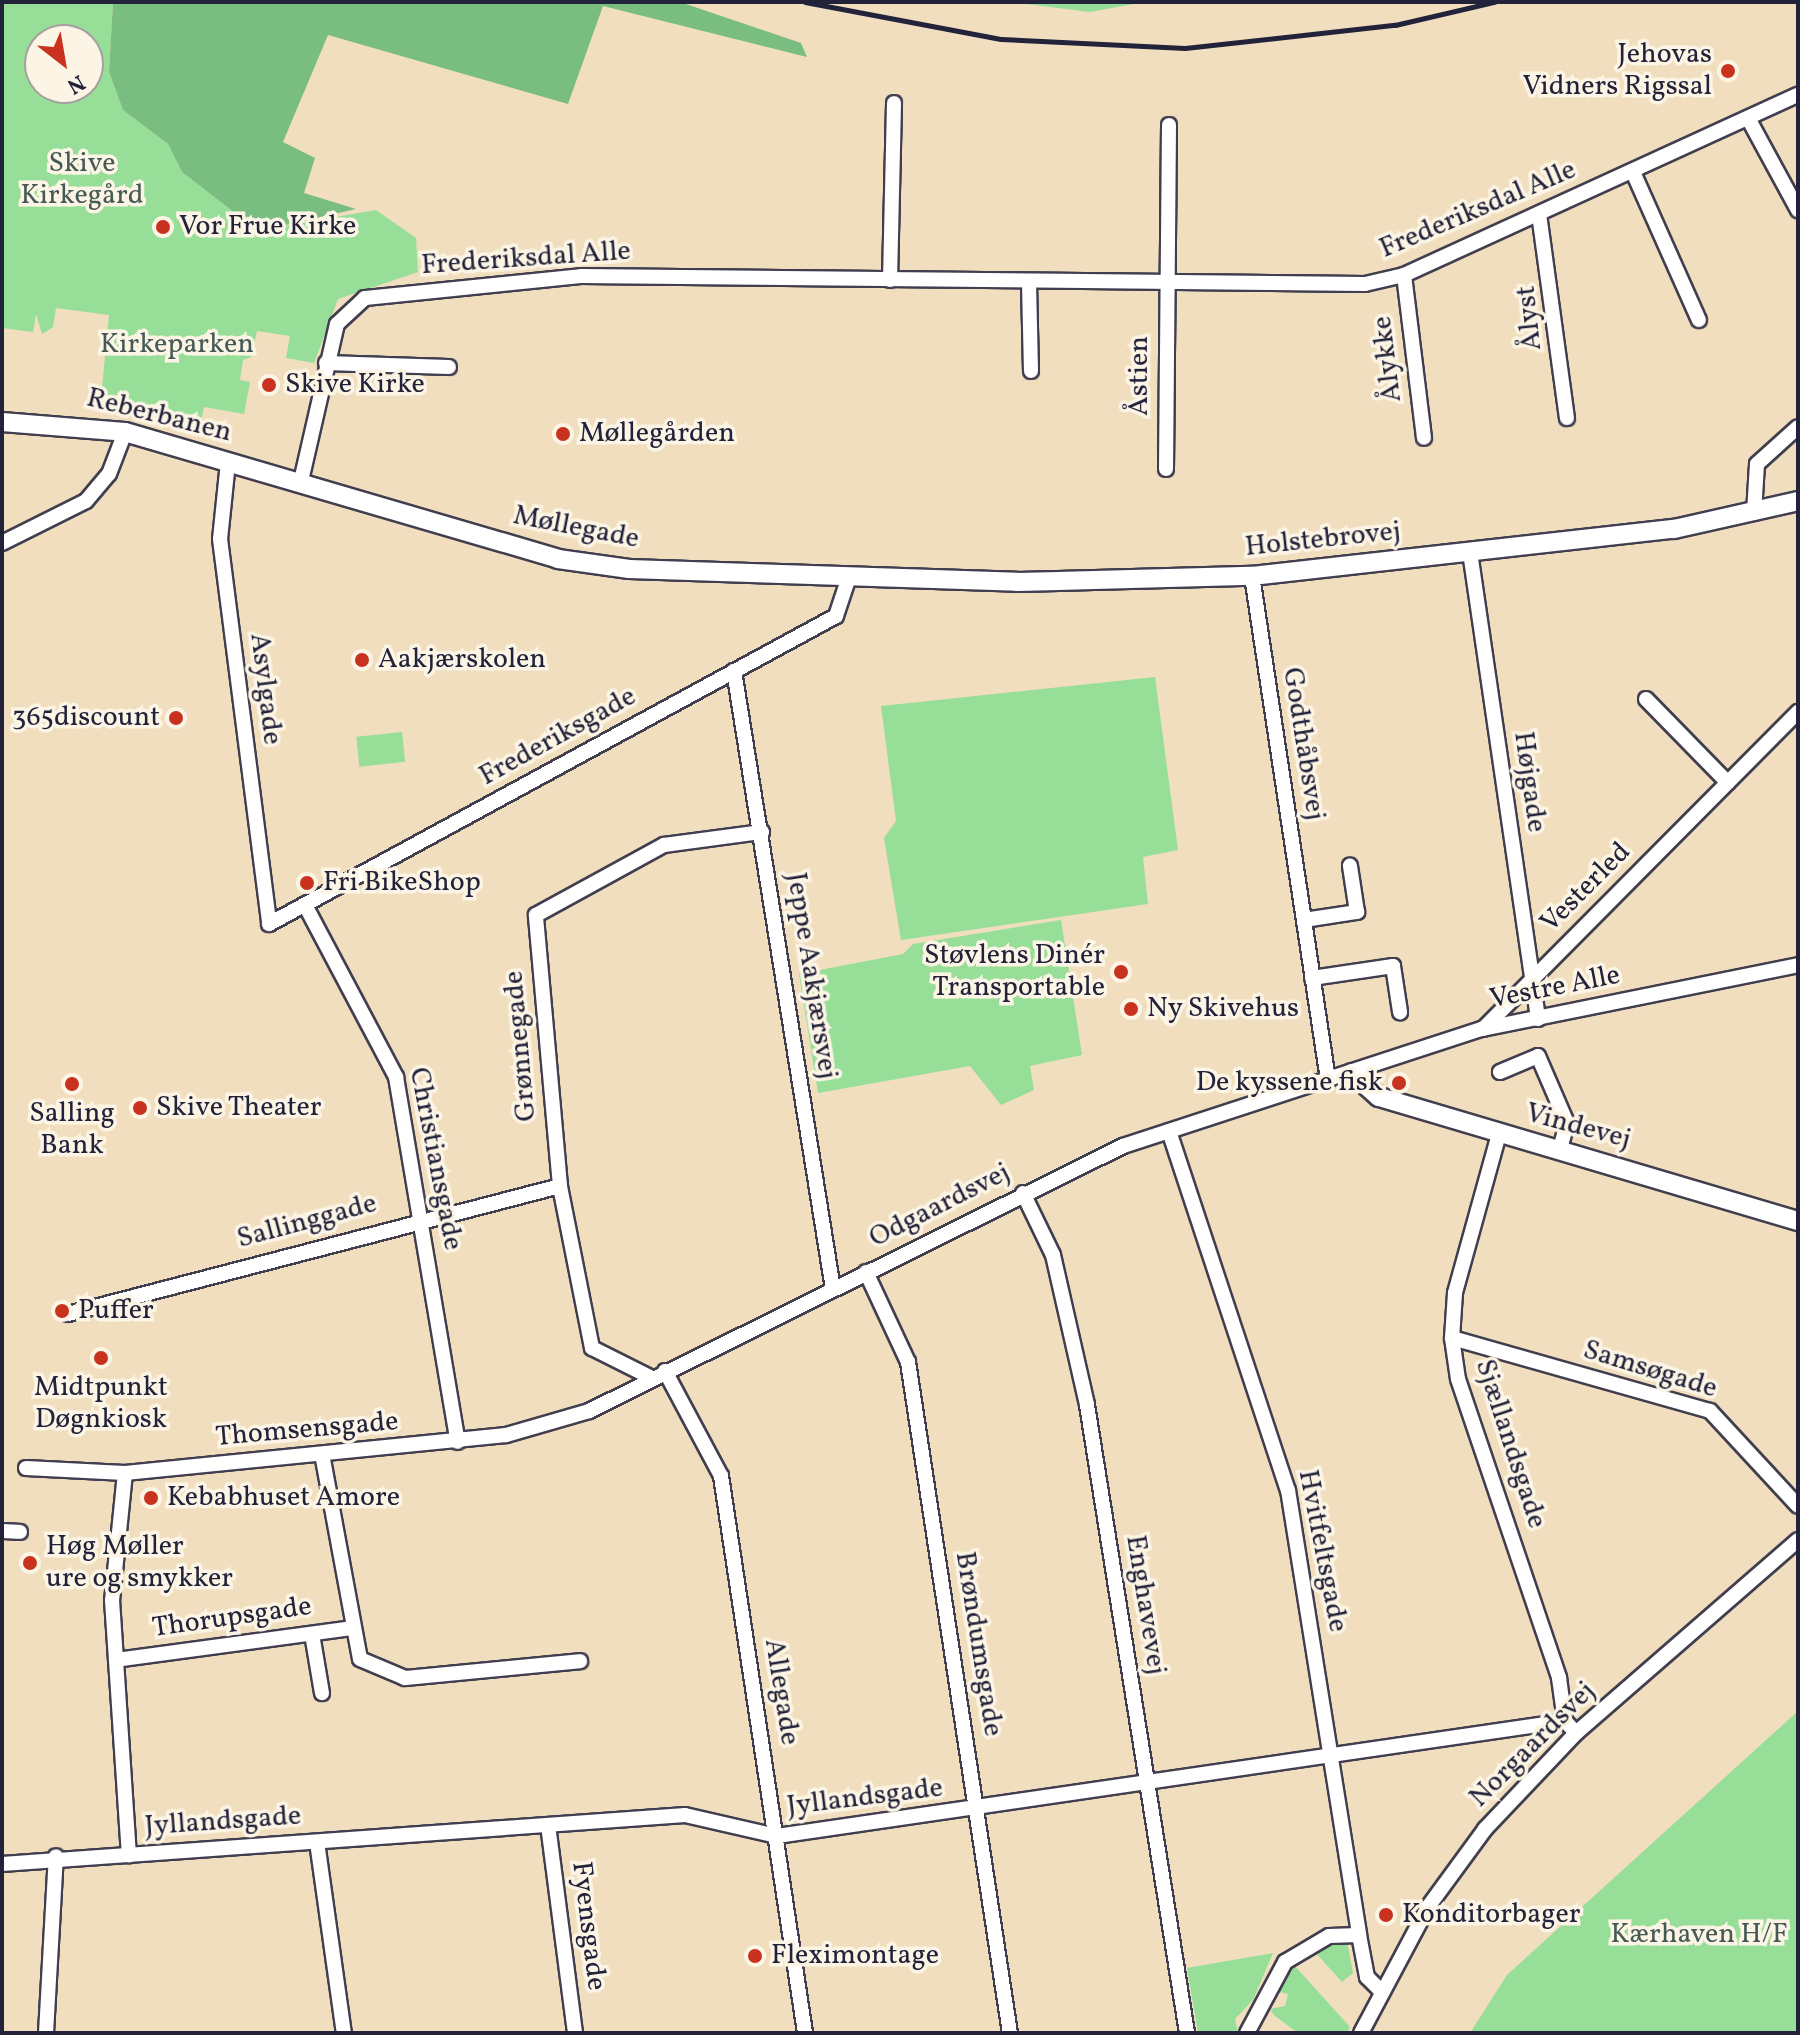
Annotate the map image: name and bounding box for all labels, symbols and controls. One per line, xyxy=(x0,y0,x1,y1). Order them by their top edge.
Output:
north arrow xyxy=(24,24,104,104)
place label: Jehovas Vidners Rigssal xyxy=(1522,38,1712,104)
marker: Jehovas Vidners Rigssal xyxy=(1719,62,1737,80)
text: N xyxy=(61,66,90,101)
park label: Skive Kirkegård xyxy=(20,147,144,213)
street label: Frederiksdal Alle xyxy=(1375,154,1581,266)
place label: Vor Frue Kirke xyxy=(179,210,356,244)
marker: Vor Frue Kirke xyxy=(154,218,172,236)
street label: Frederiksdal Alle xyxy=(420,235,632,283)
street label: Ålyst xyxy=(1510,284,1550,352)
street label: Ålykke xyxy=(1366,314,1410,404)
park label: Kirkeparken xyxy=(100,328,254,362)
street label: Åstien xyxy=(1123,336,1157,416)
place label: Skive Kirke xyxy=(285,368,425,402)
marker: Skive Kirke xyxy=(260,376,278,394)
street label: Reberbanen xyxy=(83,382,235,450)
place label: Møllegården xyxy=(579,417,735,451)
marker: Møllegården xyxy=(554,425,572,443)
street label: Møllegade xyxy=(510,499,642,557)
street label: Holstebrovej xyxy=(1244,515,1402,565)
street label: Asylgade xyxy=(242,631,288,747)
place label: Aakjærskolen xyxy=(378,643,546,677)
marker: Aakjærskolen xyxy=(353,651,371,669)
street label: Godthåbsvej xyxy=(1274,665,1332,823)
street label: Frederiksgade xyxy=(474,680,642,794)
place label: 365discount xyxy=(12,701,160,735)
marker: 365discount xyxy=(167,709,185,727)
street label: Højgade xyxy=(1505,730,1553,834)
street label: Vesterled xyxy=(1534,836,1638,940)
place label: Fri BikeShop xyxy=(323,866,481,900)
street label: Jeppe Aakjærsvej xyxy=(778,870,844,1082)
marker: Fri BikeShop xyxy=(298,874,316,892)
place label: Støvlens Dinér Transportable xyxy=(924,939,1105,1005)
street label: Vestre Alle xyxy=(1487,959,1623,1017)
marker: Støvlens Dinér Transportable xyxy=(1112,963,1130,981)
street label: Grønnegade xyxy=(498,969,544,1123)
place label: Ny Skivehus xyxy=(1147,992,1300,1026)
marker: Ny Skivehus xyxy=(1122,1000,1140,1018)
street label: Christiansgade xyxy=(401,1065,469,1253)
place label: De kyssene fisk xyxy=(1196,1066,1383,1100)
marker: De kyssene fisk xyxy=(1390,1074,1408,1092)
marker: Salling Bank xyxy=(63,1075,81,1093)
place label: Skive Theater xyxy=(156,1091,322,1125)
place label: Salling Bank xyxy=(29,1097,115,1163)
street label: Vindevej xyxy=(1522,1097,1634,1157)
marker: Skive Theater xyxy=(131,1099,149,1117)
street label: Odgaardsvej xyxy=(864,1156,1016,1256)
street label: Sallinggade xyxy=(234,1187,380,1257)
place label: Puffer xyxy=(78,1294,154,1328)
marker: Puffer xyxy=(53,1302,71,1320)
street label: Samsøgade xyxy=(1579,1334,1721,1406)
marker: Midtpunkt Døgnkiosk xyxy=(92,1349,110,1367)
street label: Sjællandsgade xyxy=(1467,1355,1553,1533)
place label: Midtpunkt Døgnkiosk xyxy=(34,1371,168,1437)
street label: Thomsensgade xyxy=(214,1405,400,1455)
street label: Hvitfeltsgade xyxy=(1290,1467,1354,1635)
place label: Kebabhuset Amore xyxy=(167,1481,400,1515)
marker: Kebabhuset Amore xyxy=(142,1489,160,1507)
place label: Høg Møller ure og smykker xyxy=(46,1530,233,1596)
street label: Enghavevej xyxy=(1117,1533,1173,1677)
street label: Brøndumsgade xyxy=(947,1549,1009,1739)
marker: Høg Møller ure og smykker xyxy=(21,1554,39,1572)
street label: Thorupsgade xyxy=(150,1590,314,1646)
street label: Allegade xyxy=(756,1637,806,1747)
street label: Norgaardsvej xyxy=(1463,1675,1603,1815)
street label: Jyllandsgade xyxy=(785,1772,945,1824)
street label: Jyllandsgade xyxy=(144,1800,302,1844)
street label: Fyensgade xyxy=(563,1860,613,1992)
place label: Konditorbager xyxy=(1402,1898,1580,1932)
marker: Konditorbager xyxy=(1377,1906,1395,1924)
park label: Kærhaven H/F xyxy=(1610,1918,1788,1952)
place label: Fleximontage xyxy=(771,1939,939,1973)
marker: Fleximontage xyxy=(746,1947,764,1965)

